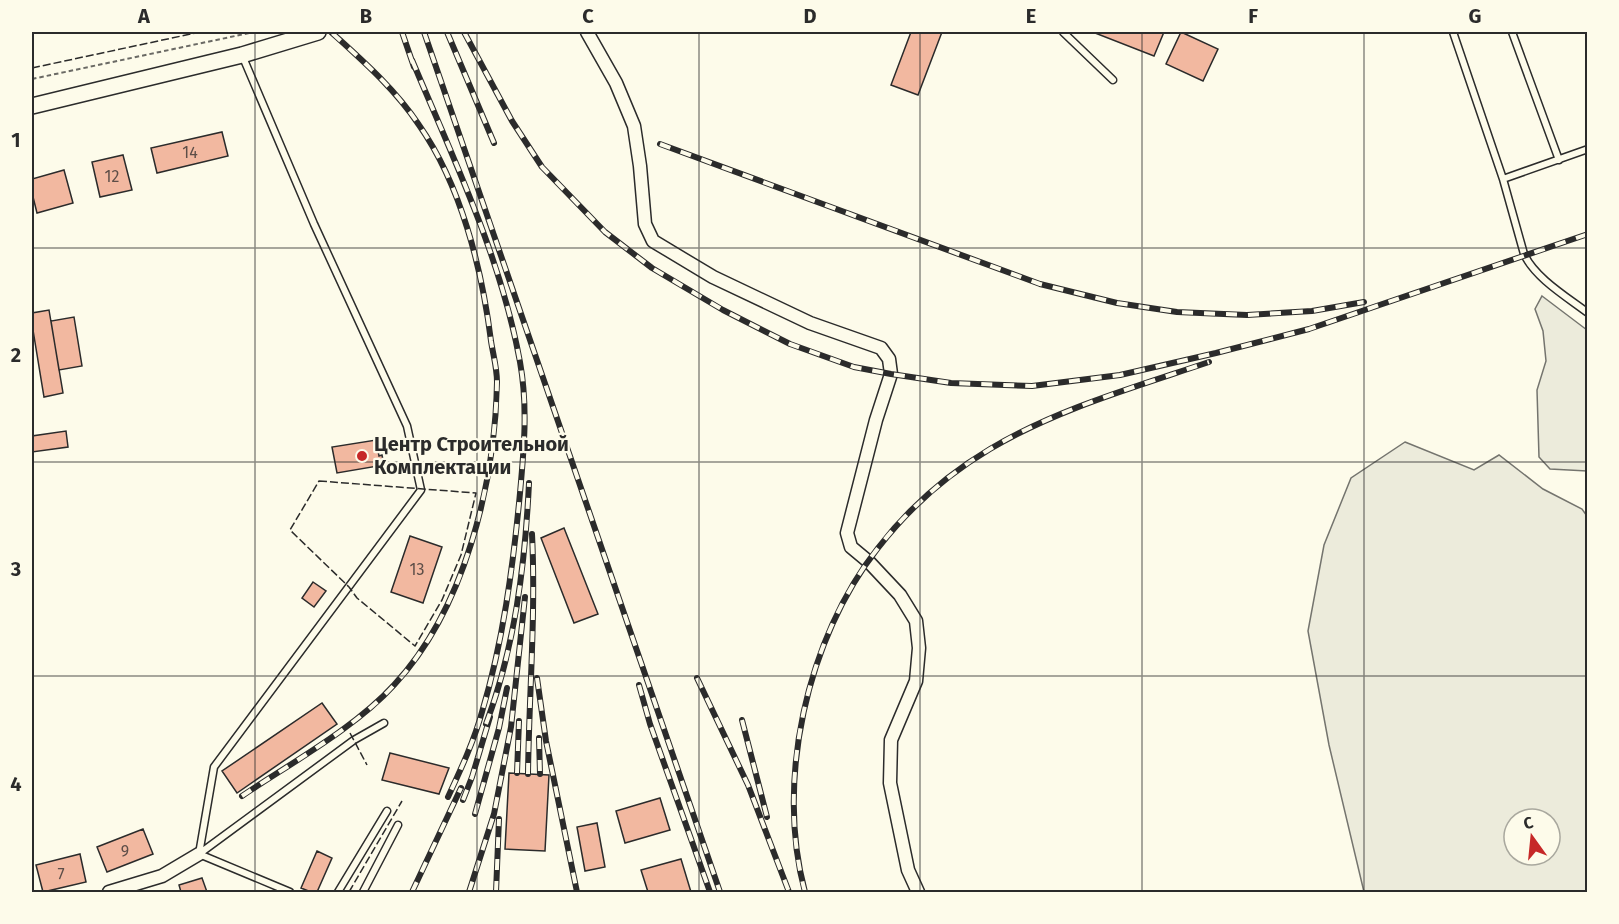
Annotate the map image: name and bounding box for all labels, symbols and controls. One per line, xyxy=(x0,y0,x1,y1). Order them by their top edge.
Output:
text: A xyxy=(137,4,151,28)
text: B xyxy=(360,4,372,28)
text: C xyxy=(582,4,594,28)
text: D xyxy=(803,4,817,28)
text: E xyxy=(1026,4,1036,28)
text: F xyxy=(1248,4,1258,28)
text: G xyxy=(1469,4,1481,28)
text: 1 xyxy=(11,128,21,152)
house number: 14 xyxy=(182,143,198,162)
house number: 12 xyxy=(105,167,119,186)
text: 2 xyxy=(11,343,21,367)
place label: Центр Строительной Комплектации xyxy=(374,432,569,479)
marker: Центр Строительной Комплектации xyxy=(355,449,369,463)
text: 3 xyxy=(10,557,21,581)
house number: 13 xyxy=(410,560,424,579)
text: 4 xyxy=(10,772,22,796)
north arrow xyxy=(1502,807,1562,867)
text: С xyxy=(1521,812,1536,833)
house number: 9 xyxy=(121,842,129,861)
house number: 7 xyxy=(57,865,65,884)

